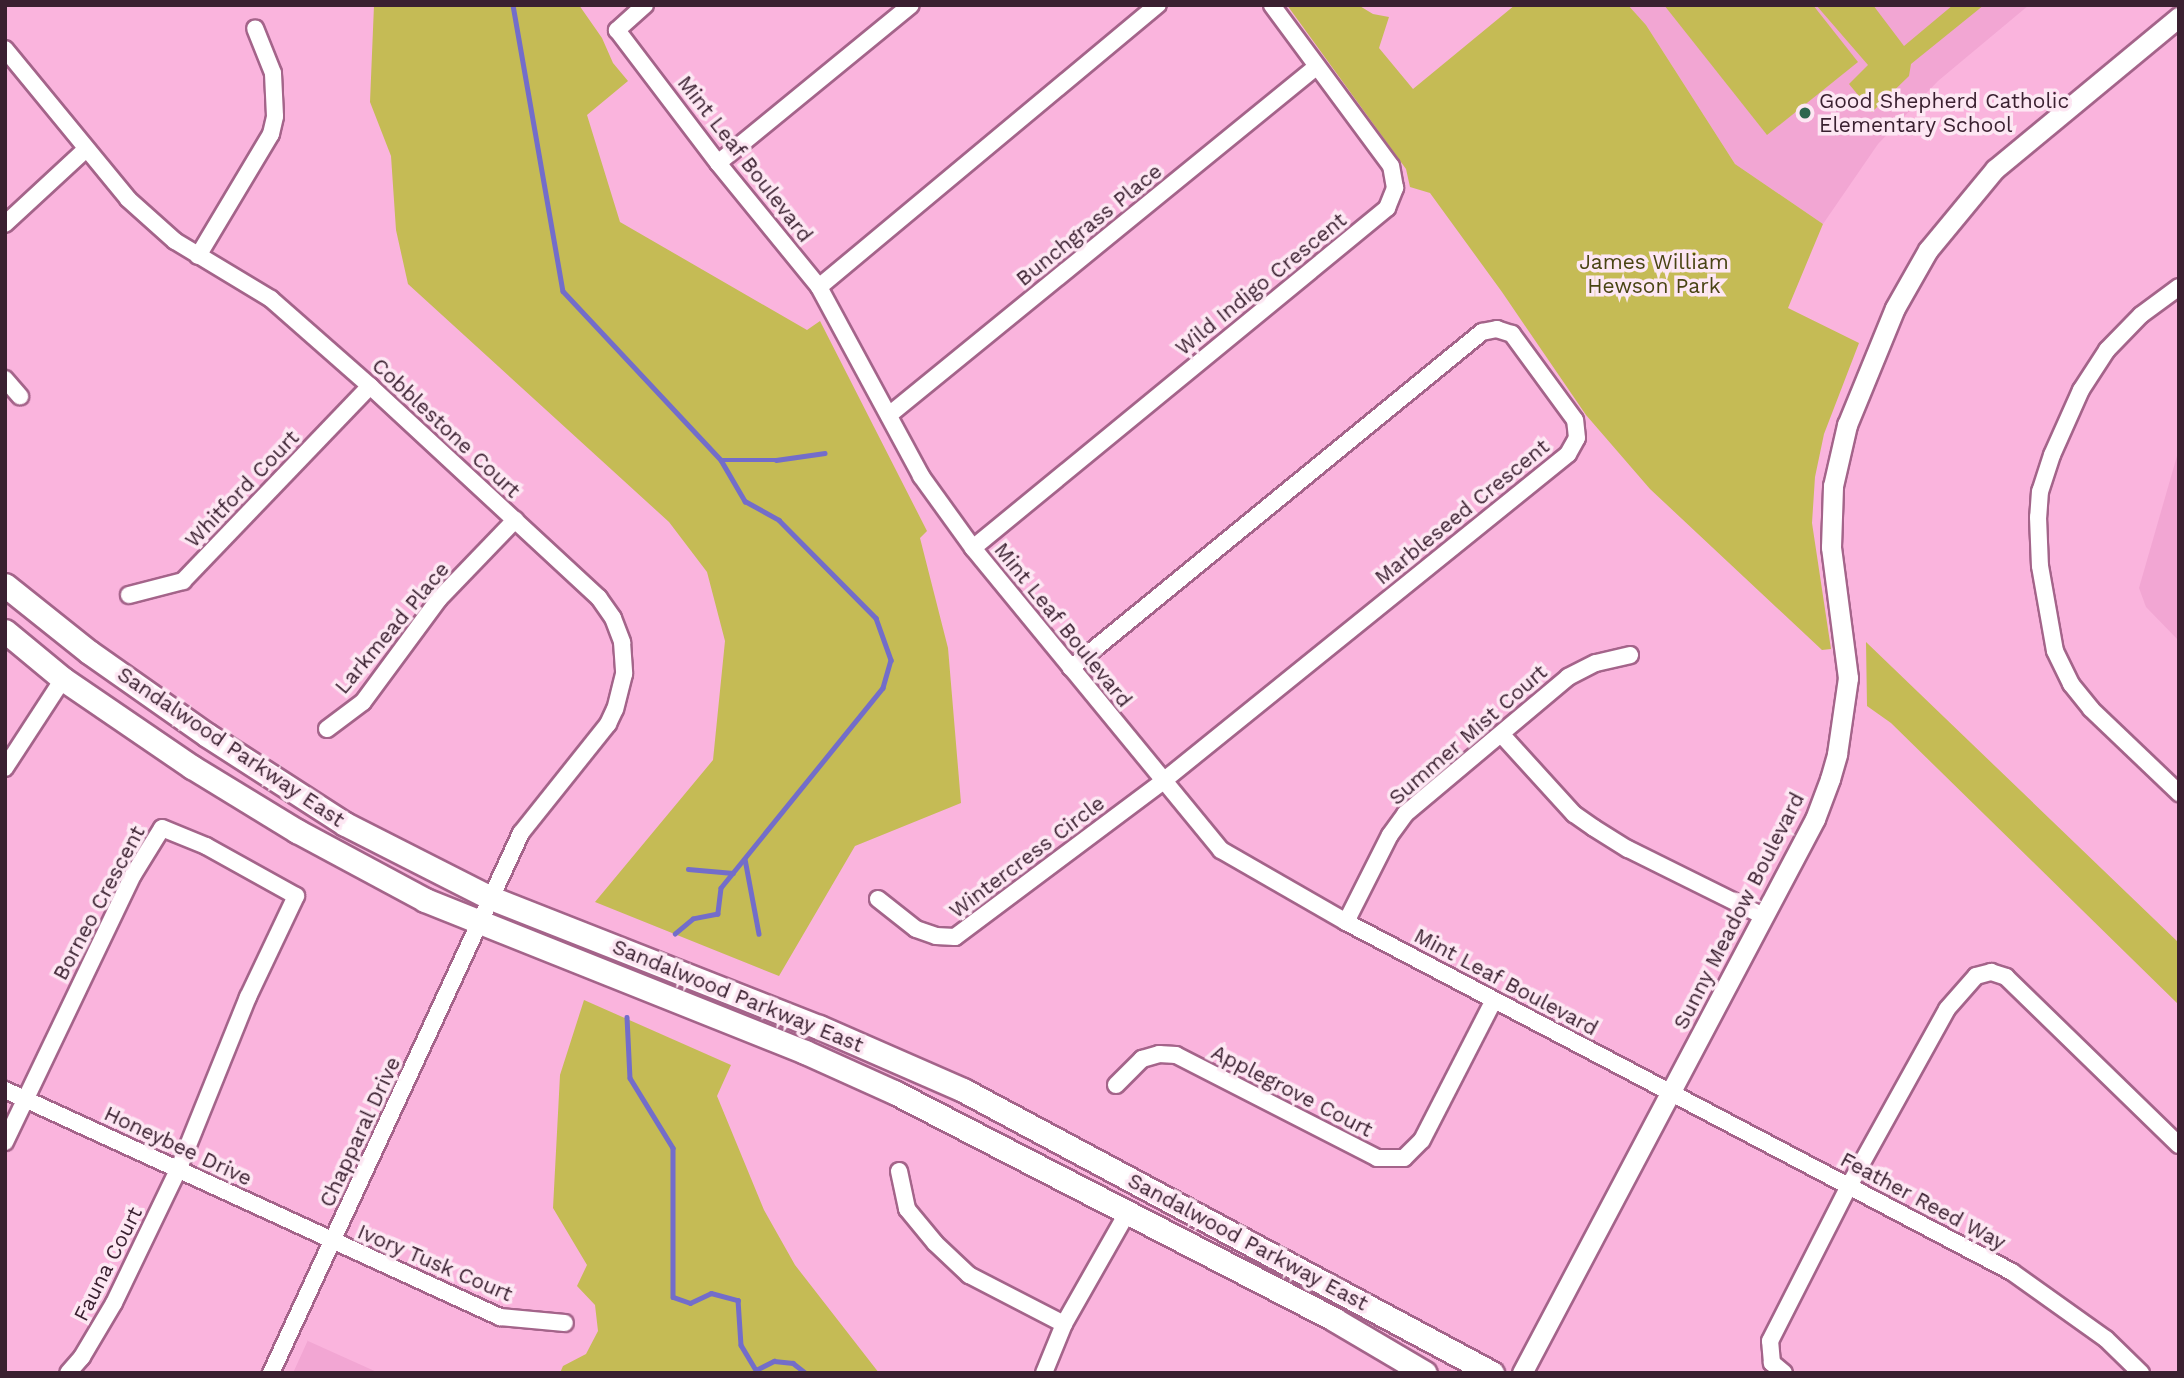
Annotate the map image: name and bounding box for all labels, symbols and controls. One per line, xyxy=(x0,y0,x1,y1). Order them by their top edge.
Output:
street label: Mint Leaf Boulevard xyxy=(672,70,818,248)
place label: Good Shepherd Catholic Elementary School xyxy=(1819,88,2069,138)
marker: Good Shepherd Catholic Elementary School xyxy=(1797,105,1813,121)
street label: Bunchgrass Place xyxy=(1011,159,1167,291)
street label: Wild Indigo Crescent xyxy=(1170,207,1352,361)
park label: James William Hewson Park xyxy=(1579,249,1729,299)
street label: Cobblestone Court xyxy=(367,353,525,503)
street label: Whitford Court xyxy=(180,425,304,553)
street label: Marbleseed Crescent xyxy=(1370,434,1554,590)
street label: Mint Leaf Boulevard xyxy=(989,537,1137,713)
street label: Larkmead Place xyxy=(330,557,454,699)
street label: Summer Mist Court xyxy=(1384,659,1552,811)
street label: Sandalwood Parkway East xyxy=(112,661,350,833)
street label: Sunny Meadow Boulevard xyxy=(1668,788,1810,1034)
street label: Wintercress Circle xyxy=(944,790,1110,924)
street label: Borneo Crescent xyxy=(48,822,150,984)
street label: Mint Leaf Boulevard xyxy=(1409,923,1603,1041)
street label: Sandalwood Parkway East xyxy=(609,934,867,1058)
street label: Applegrove Court xyxy=(1207,1039,1377,1143)
street label: Chapparal Drive xyxy=(314,1053,406,1211)
street label: Honeybee Drive xyxy=(100,1101,256,1191)
street label: Feather Reed Way xyxy=(1836,1147,2010,1255)
street label: Sandalwood Parkway East xyxy=(1123,1168,1373,1316)
street label: Fauna Court xyxy=(68,1202,148,1326)
street label: Ivory Tusk Court xyxy=(353,1219,517,1307)

